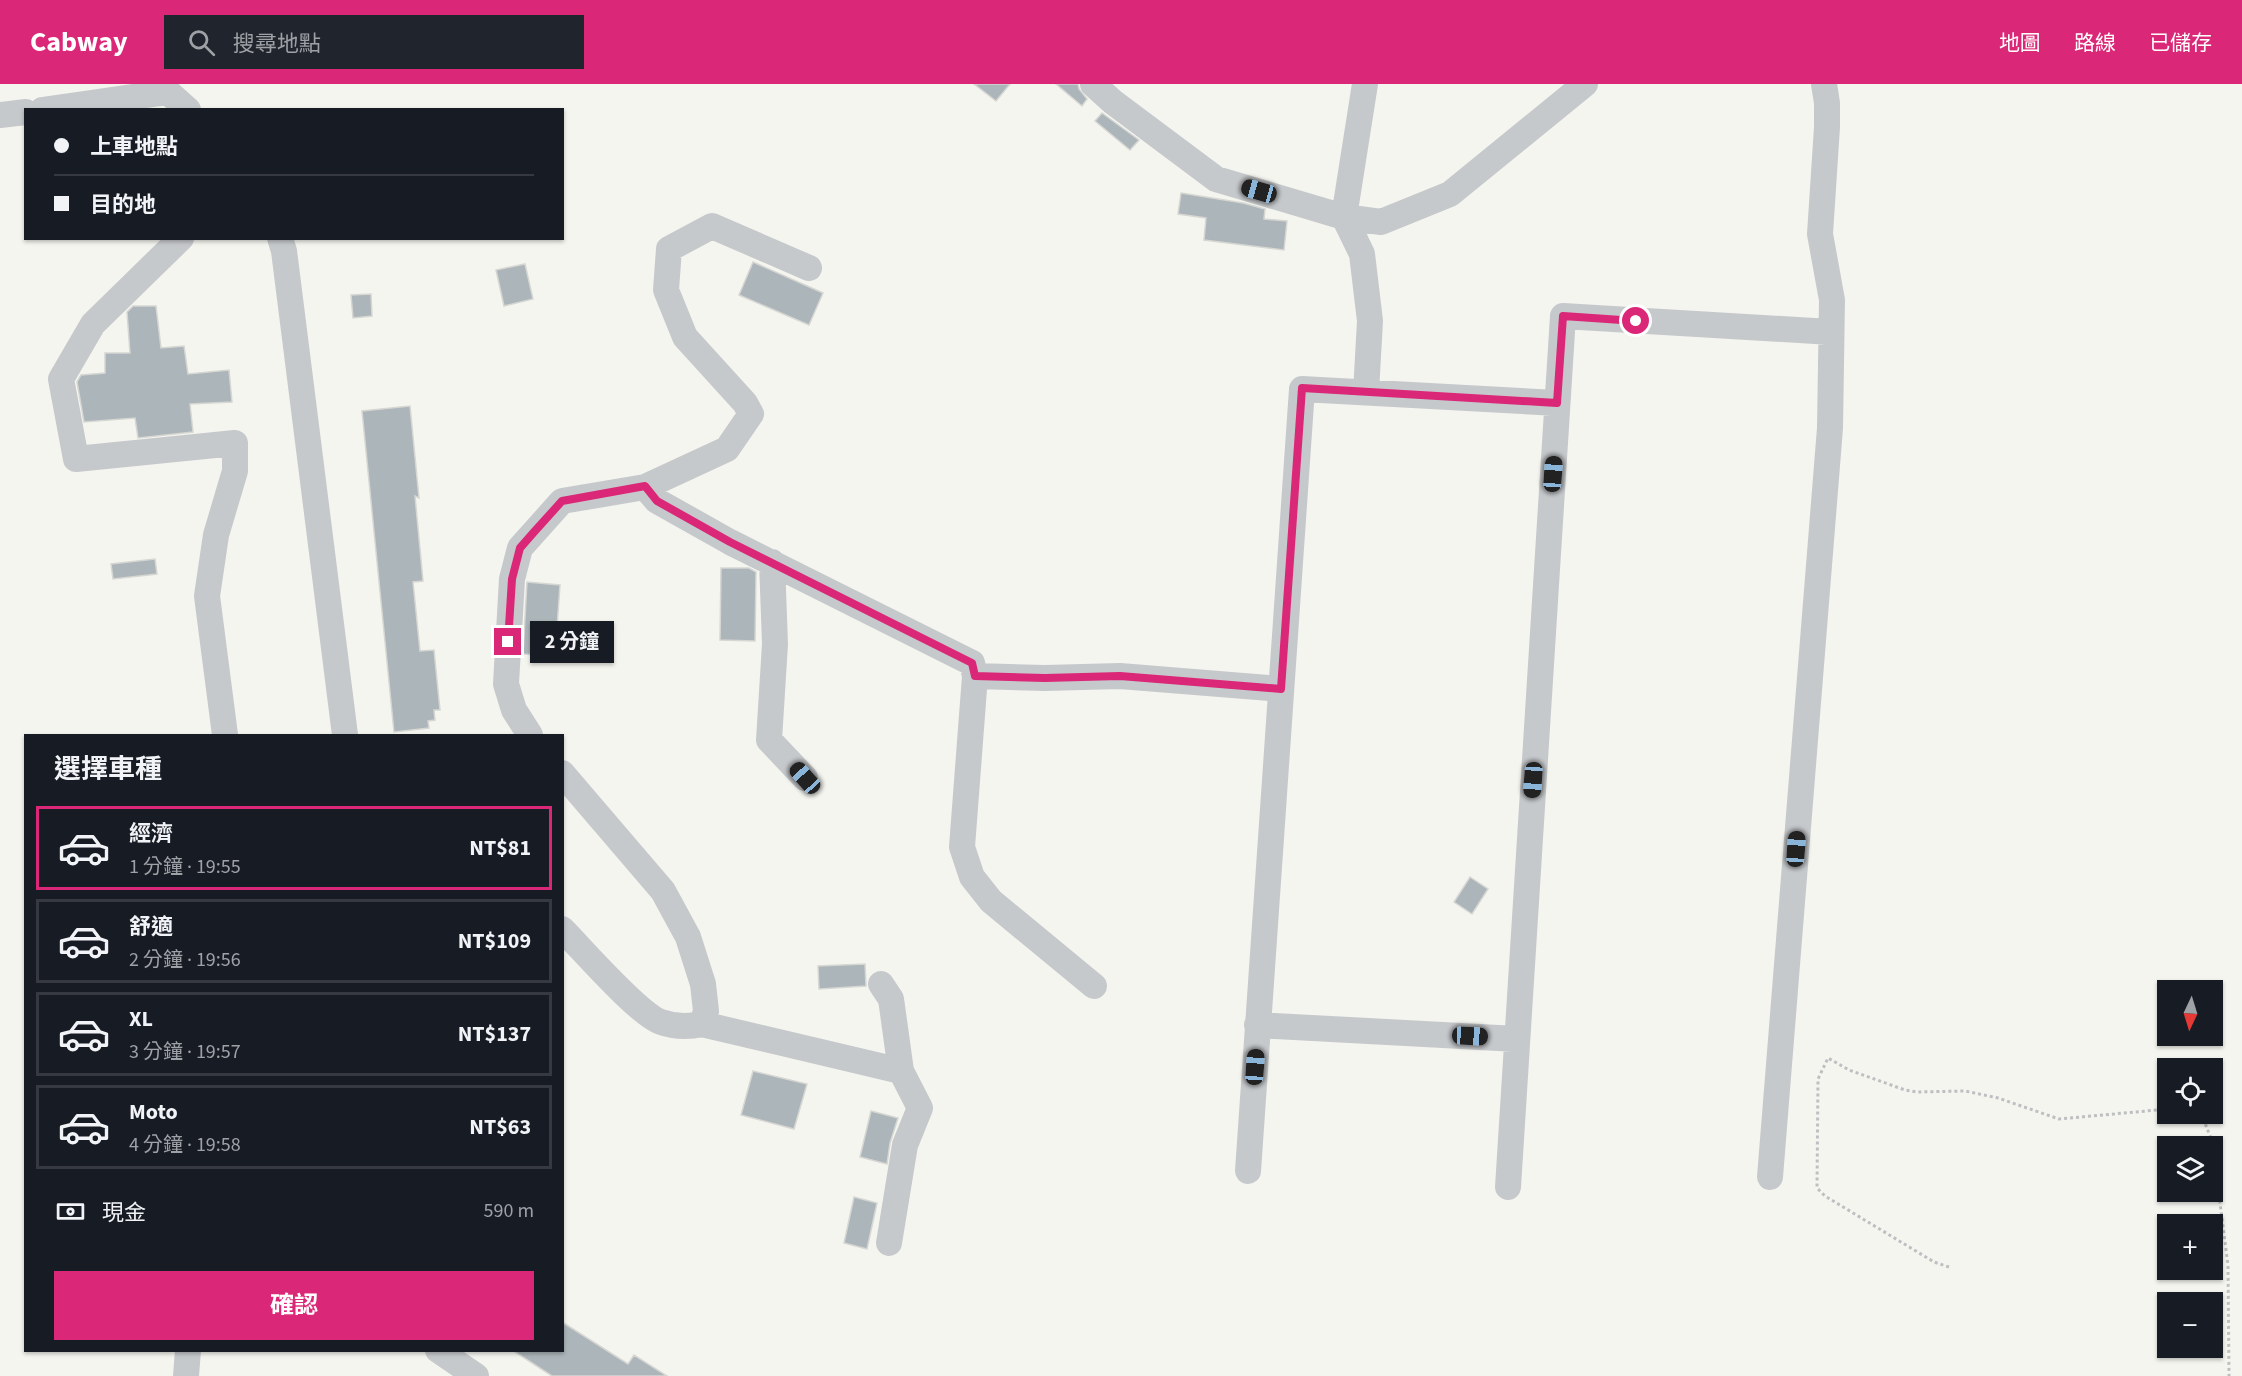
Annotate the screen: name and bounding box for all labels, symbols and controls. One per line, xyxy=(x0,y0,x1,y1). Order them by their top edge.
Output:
search box xyxy=(164,15,584,69)
text: Cabway xyxy=(30,22,128,62)
icon: search xyxy=(185,26,218,59)
text: 搜尋地點 xyxy=(233,28,321,60)
text: 地圖 xyxy=(1999,28,2041,58)
text: 路線 xyxy=(2074,28,2116,58)
text: 已儲存 xyxy=(2149,28,2212,58)
text: 上車地點 xyxy=(90,131,178,163)
car xyxy=(1239,177,1279,205)
text: 目的地 xyxy=(90,189,156,221)
route start xyxy=(1622,307,1649,334)
car xyxy=(1543,455,1563,493)
callout: 2 分鐘 xyxy=(529,621,613,663)
route end xyxy=(494,628,521,655)
text: 2 分鐘 xyxy=(545,628,599,656)
text: 選擇車種 xyxy=(54,750,162,789)
car xyxy=(786,759,824,797)
car xyxy=(1523,761,1543,799)
text: 經濟 xyxy=(129,818,173,850)
icon: car xyxy=(57,821,111,875)
car xyxy=(1786,830,1806,868)
text: NT$81 xyxy=(469,832,531,864)
text: 1 分鐘 · 19:55 xyxy=(129,853,241,881)
text: 舒適 xyxy=(129,911,173,943)
icon: car xyxy=(57,914,111,968)
text: NT$109 xyxy=(458,925,531,957)
text: 2 分鐘 · 19:56 xyxy=(129,946,241,974)
north arrow xyxy=(2157,980,2223,1046)
map controls xyxy=(2157,980,2223,1358)
text: XL xyxy=(129,1003,153,1035)
icon: car xyxy=(57,1007,111,1061)
text: NT$137 xyxy=(458,1018,531,1050)
car xyxy=(1452,1026,1488,1046)
text: 3 分鐘 · 19:57 xyxy=(129,1038,241,1066)
car xyxy=(1245,1048,1265,1086)
button: locate xyxy=(2157,1058,2223,1124)
text: Moto xyxy=(129,1096,178,1128)
icon: car xyxy=(57,1100,111,1154)
text: NT$63 xyxy=(469,1111,531,1143)
text: 4 分鐘 · 19:58 xyxy=(129,1131,241,1159)
button: layers xyxy=(2157,1136,2223,1202)
icon: cash xyxy=(54,1195,87,1228)
text: 現金 xyxy=(102,1197,146,1229)
text: 590 m xyxy=(484,1197,534,1225)
button: + xyxy=(2157,1214,2223,1280)
button: 確認 xyxy=(54,1271,534,1340)
button: − xyxy=(2157,1292,2223,1358)

